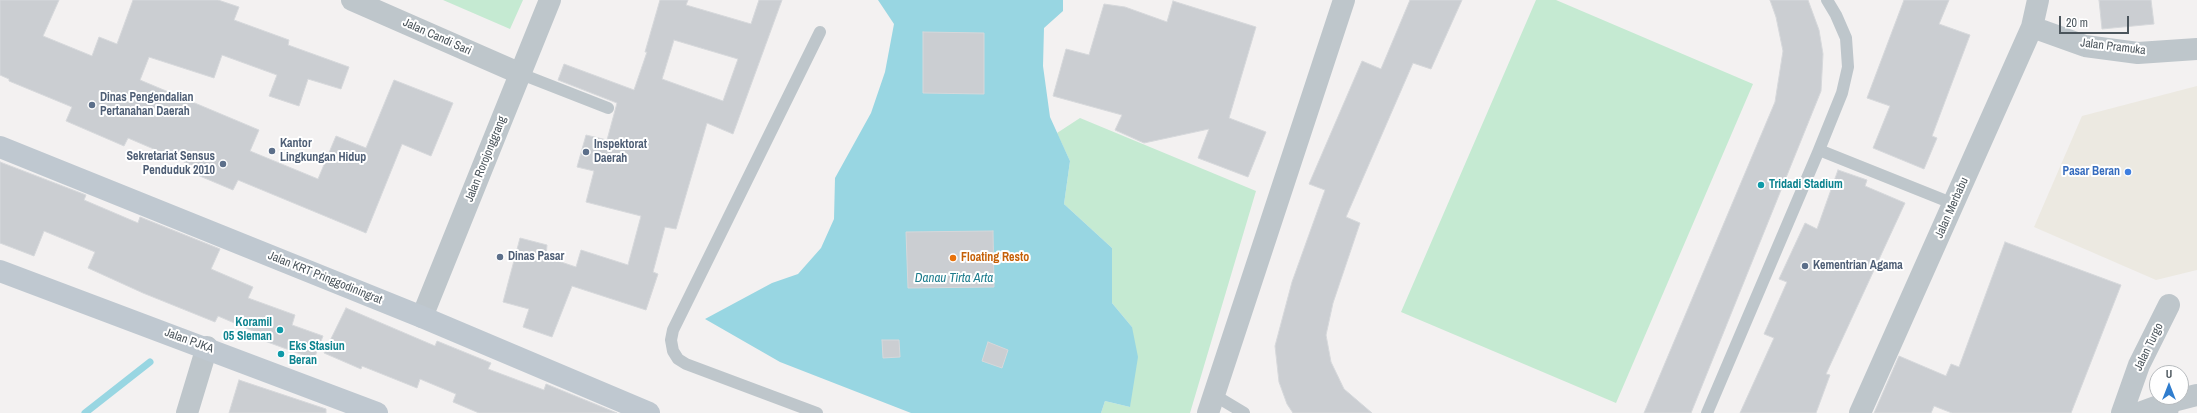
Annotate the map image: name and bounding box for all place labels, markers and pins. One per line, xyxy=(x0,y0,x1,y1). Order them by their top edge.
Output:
place label: Dinas Pengendalian Pertanahan Daerah xyxy=(100,91,194,119)
marker: Dinas Pengendalian Pertanahan Daerah xyxy=(87,100,97,110)
place label: Kantor Lingkungan Hidup xyxy=(280,137,366,165)
place label: Inspektorat Daerah xyxy=(594,138,647,166)
marker: Kantor Lingkungan Hidup xyxy=(267,146,277,156)
marker: Inspektorat Daerah xyxy=(581,147,591,157)
place label: Sekretariat Sensus Penduduk 2010 xyxy=(126,150,215,178)
marker: Sekretariat Sensus Penduduk 2010 xyxy=(218,159,228,169)
place label: Pasar Beran xyxy=(2063,165,2120,179)
marker: Pasar Beran xyxy=(2123,167,2133,177)
place label: Tridadi Stadium xyxy=(1769,178,1843,192)
marker: Tridadi Stadium xyxy=(1756,180,1766,190)
place label: Dinas Pasar xyxy=(508,250,564,264)
place label: Floating Resto xyxy=(961,251,1029,265)
marker: Dinas Pasar xyxy=(495,252,505,262)
marker: Floating Resto xyxy=(948,253,958,263)
place label: Kementrian Agama xyxy=(1813,259,1903,273)
marker: Kementrian Agama xyxy=(1800,261,1810,271)
place label: Koramil 05 Sleman xyxy=(223,316,272,344)
marker: Koramil 05 Sleman xyxy=(275,325,285,335)
place label: Eks Stasiun Beran xyxy=(289,340,345,368)
marker: Eks Stasiun Beran xyxy=(276,349,286,359)

